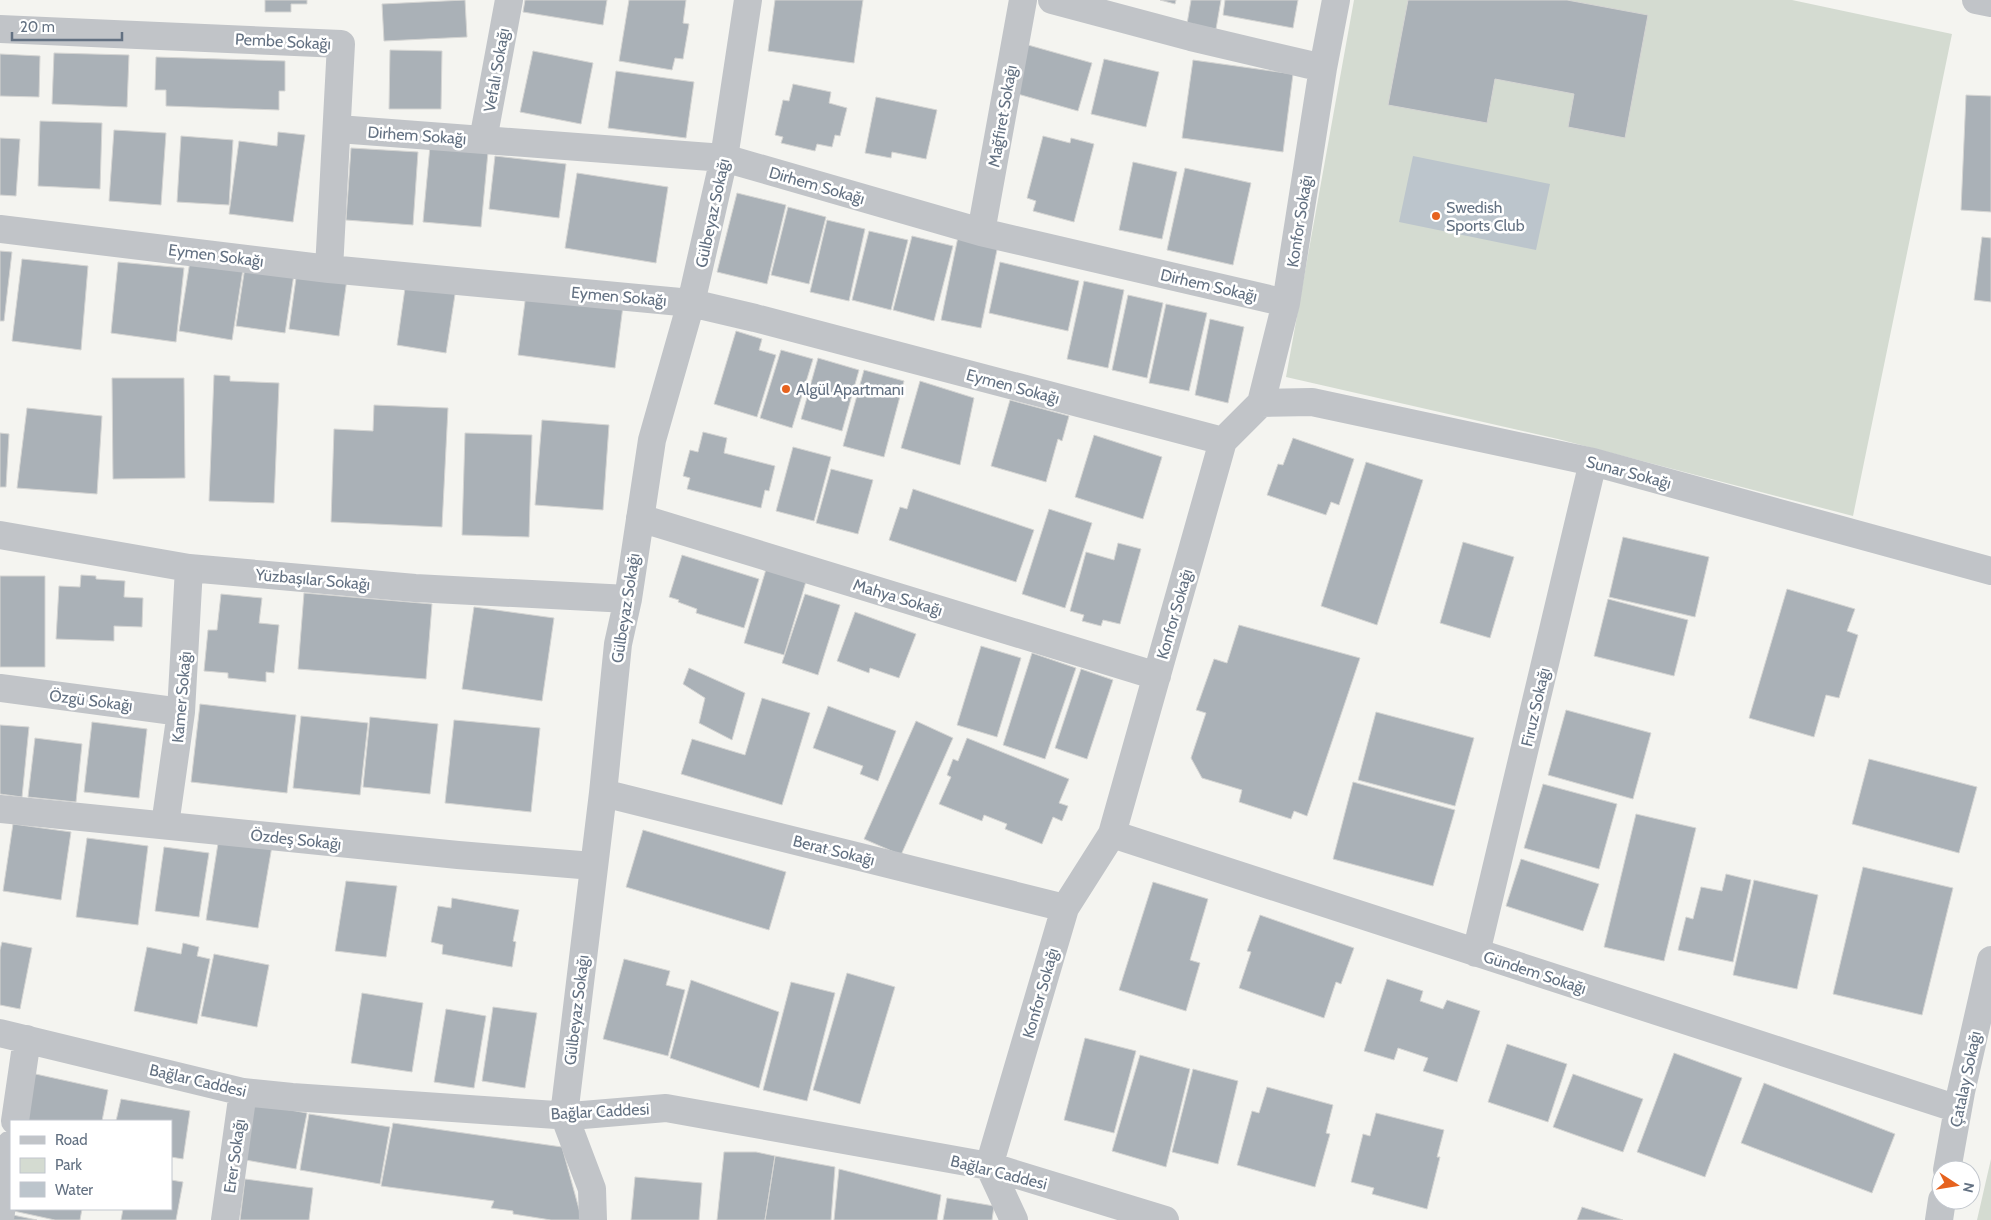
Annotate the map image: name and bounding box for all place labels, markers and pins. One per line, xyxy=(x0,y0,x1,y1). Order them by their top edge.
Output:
place label: Swedish Sports Club xyxy=(1446,198,1525,235)
marker: Swedish Sports Club xyxy=(1430,210,1442,222)
place label: Algül Apartmanı xyxy=(796,380,904,399)
marker: Algül Apartmanı xyxy=(780,383,792,395)

